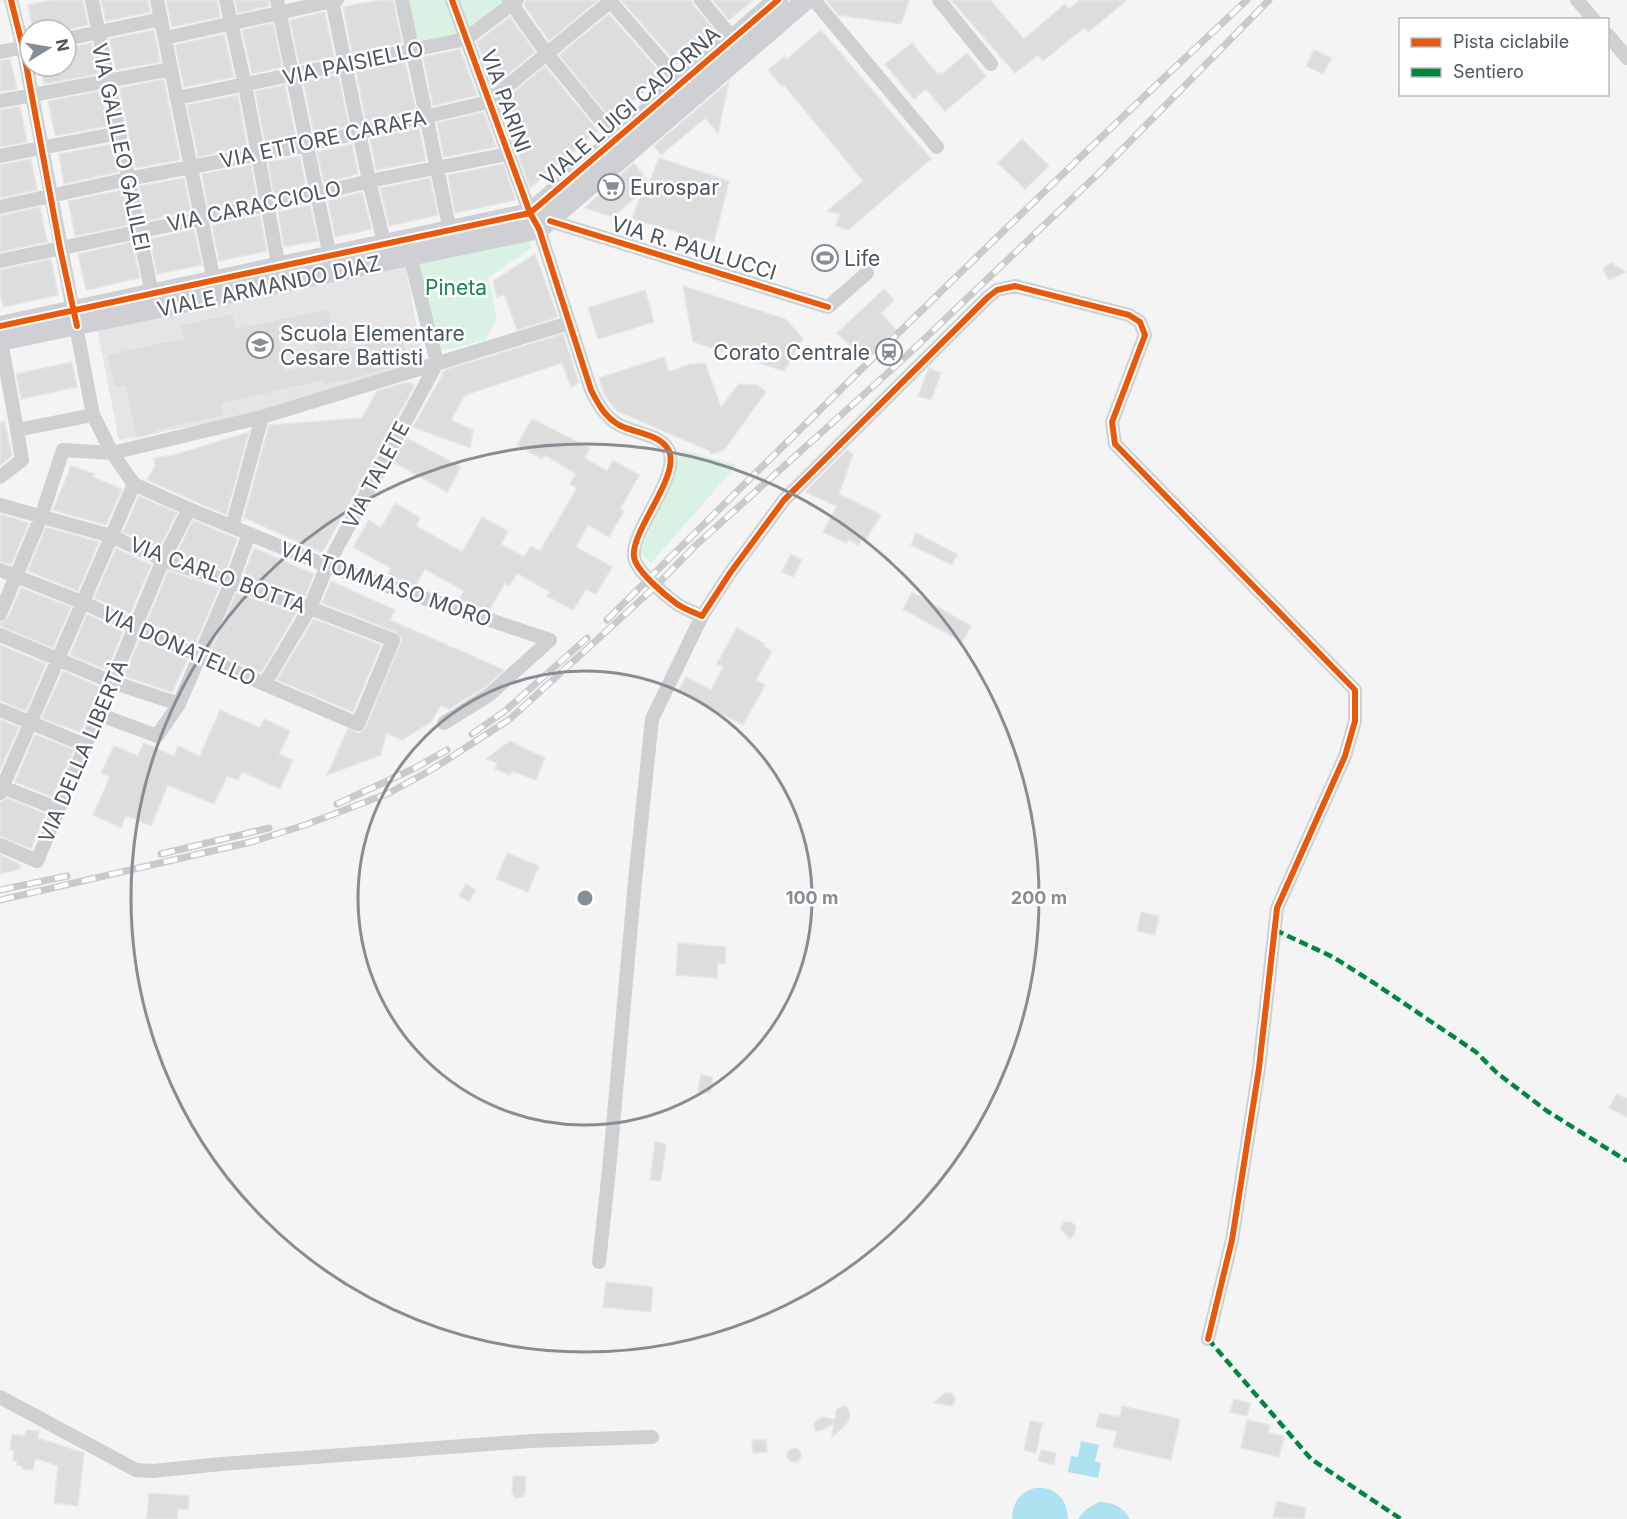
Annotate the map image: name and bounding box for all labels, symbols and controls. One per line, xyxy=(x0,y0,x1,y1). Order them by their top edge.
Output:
north arrow xyxy=(18,18,78,78)
legend xyxy=(1399,18,1609,96)
street label: VIALE LUIGI CADORNA xyxy=(535,21,725,191)
text: Pista ciclabile xyxy=(1453,31,1569,52)
street label: VIA PAISIELLO xyxy=(280,36,426,90)
text: N xyxy=(52,37,74,53)
street label: VIA GALILEO GALILEI xyxy=(87,41,155,253)
street label: VIA PARINI xyxy=(476,46,536,156)
text: Sentiero xyxy=(1453,61,1524,82)
street label: VIA ETTORE CARAFA xyxy=(218,105,428,173)
supermarket icon: Eurospar xyxy=(596,172,626,202)
street label: VIA CARACCIOLO xyxy=(165,175,343,237)
place label: Eurospar xyxy=(630,175,719,200)
street label: VIA R. PAULUCCI xyxy=(608,211,780,285)
sports icon: Life xyxy=(810,243,840,273)
place label: Life xyxy=(844,246,880,271)
street label: VIALE ARMANDO DIAZ xyxy=(155,250,383,322)
park label: Pineta xyxy=(425,275,487,300)
place label: Scuola Elementare Cesare Battisti xyxy=(280,321,465,370)
school or university icon: Scuola Elementare Cesare Battisti xyxy=(245,330,275,360)
station icon: Corato Centrale xyxy=(874,337,904,367)
place label: Corato Centrale xyxy=(713,340,870,365)
street label: VIA TALETE xyxy=(337,417,415,533)
street label: VIA CARLO BOTTA xyxy=(126,531,310,619)
street label: VIA TOMMASO MORO xyxy=(277,536,495,632)
street label: VIA DONATELLO xyxy=(98,601,260,691)
street label: VIA DELLA LIBERTÀ xyxy=(32,655,133,846)
text: 100 m xyxy=(786,887,838,908)
text: 200 m xyxy=(1011,887,1067,908)
centre of rings xyxy=(575,888,595,908)

